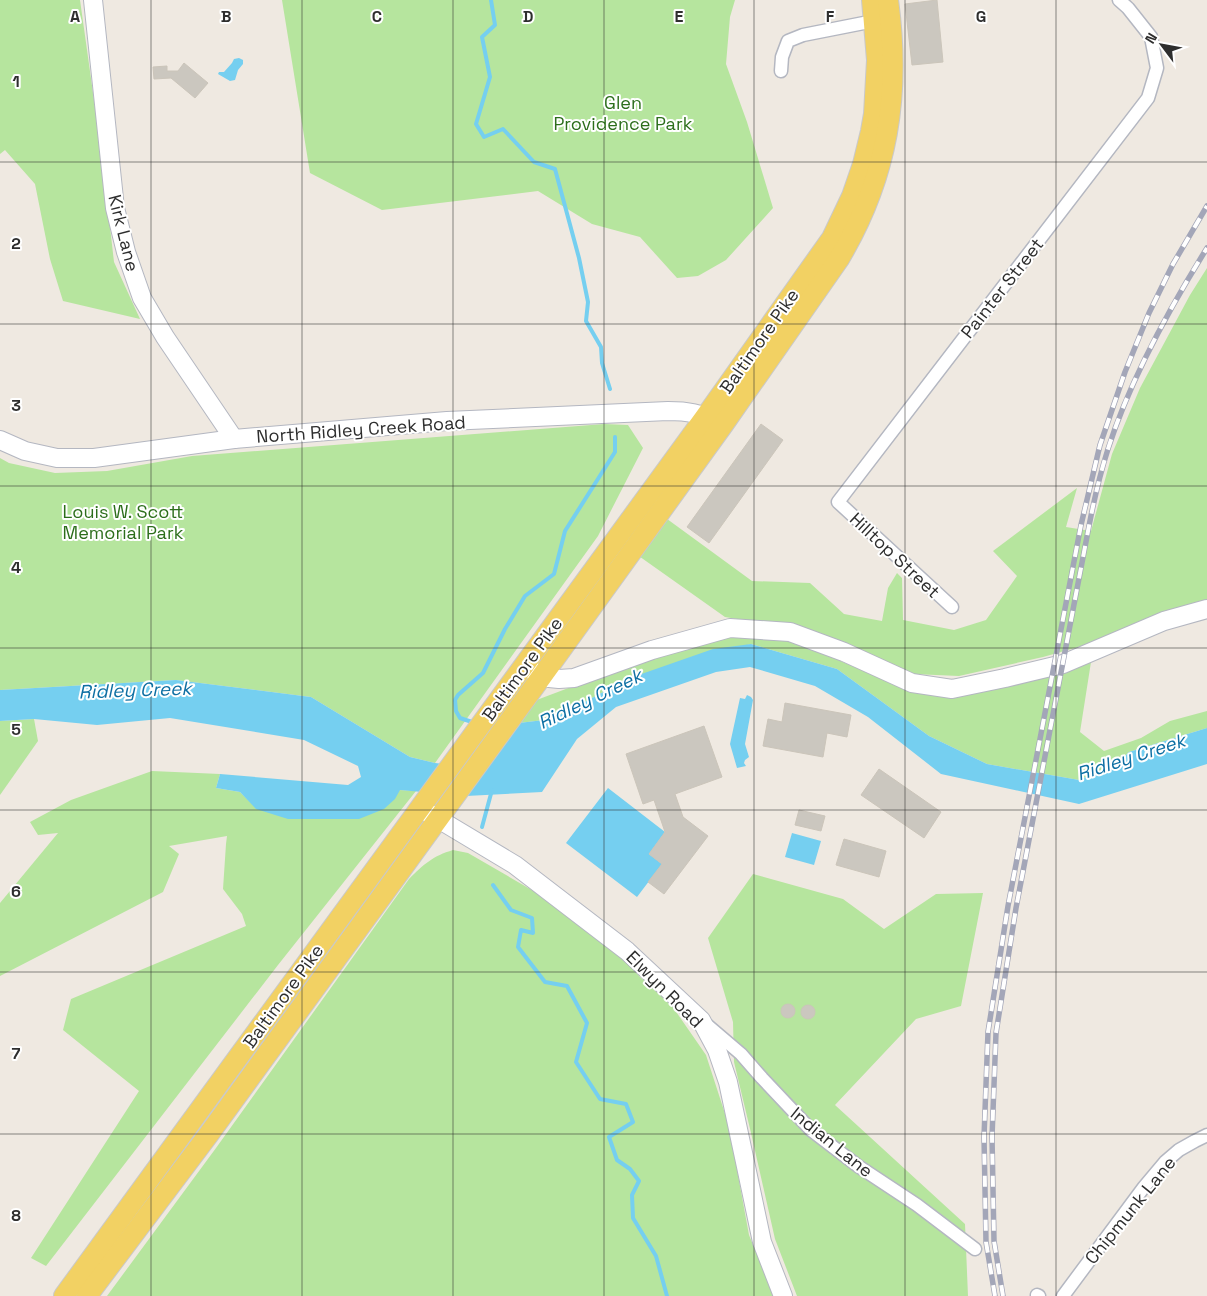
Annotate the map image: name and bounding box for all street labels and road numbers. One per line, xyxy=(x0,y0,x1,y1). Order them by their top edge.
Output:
street label: Kirk Lane xyxy=(103,192,145,274)
street label: Painter Street xyxy=(956,233,1048,343)
street label: Baltimore Pike xyxy=(714,284,804,398)
street label: North Ridley Creek Road xyxy=(256,410,466,448)
street label: Hilltop Street xyxy=(845,507,945,603)
street label: Baltimore Pike xyxy=(477,613,567,725)
street label: Baltimore Pike xyxy=(238,940,328,1052)
street label: Elwyn Road xyxy=(622,946,708,1032)
street label: Indian Lane xyxy=(786,1102,878,1182)
street label: Chipmunk Lane xyxy=(1079,1151,1181,1269)

